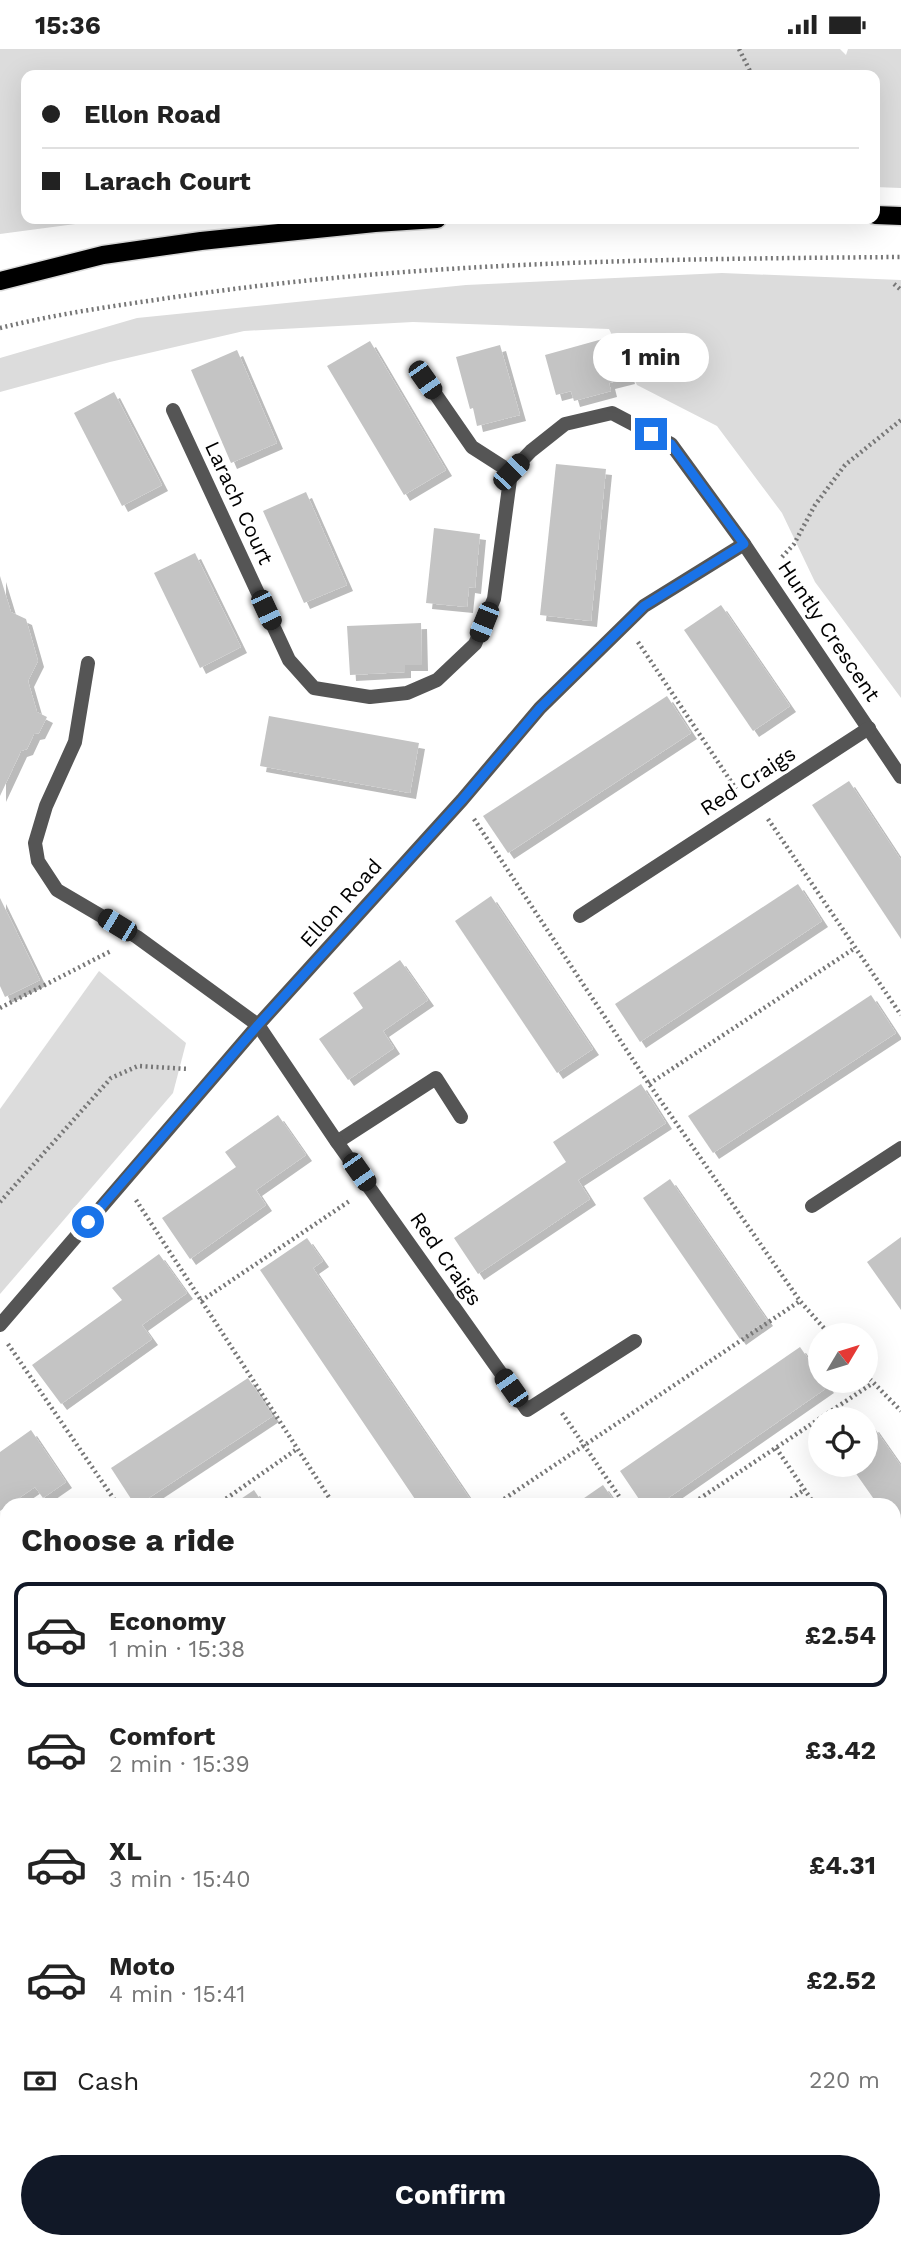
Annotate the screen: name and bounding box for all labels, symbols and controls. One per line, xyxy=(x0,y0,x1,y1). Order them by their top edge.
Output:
text: 15:36 xyxy=(35,10,101,40)
text: Ellon Road xyxy=(84,99,221,129)
text: Larach Court xyxy=(84,166,251,196)
callout: 1 min xyxy=(593,333,709,381)
text: 1 min xyxy=(621,344,681,371)
car xyxy=(405,357,446,403)
route end xyxy=(635,418,667,450)
street label: Larach Court xyxy=(200,437,279,569)
car xyxy=(489,450,534,494)
street label: Huntly Crescent xyxy=(773,556,886,706)
car xyxy=(248,587,285,633)
car xyxy=(467,599,502,645)
street label: Red Craigs xyxy=(695,741,800,821)
street label: Ellon Road xyxy=(294,853,387,952)
car xyxy=(94,905,141,945)
car xyxy=(339,1149,380,1195)
route start xyxy=(72,1206,104,1238)
street label: Red Craigs xyxy=(405,1207,488,1310)
north arrow xyxy=(808,1323,878,1393)
map controls xyxy=(808,1323,878,1477)
car xyxy=(491,1365,532,1411)
button: locate xyxy=(808,1407,878,1477)
text: Choose a ride xyxy=(21,1521,235,1559)
icon: car xyxy=(25,1603,88,1666)
text: Economy xyxy=(109,1606,226,1636)
text: £2.54 xyxy=(805,1620,876,1650)
text: 1 min · 15:38 xyxy=(109,1636,245,1663)
icon: car xyxy=(25,1718,88,1781)
text: Comfort xyxy=(109,1721,215,1751)
text: £3.42 xyxy=(805,1735,876,1765)
text: 2 min · 15:39 xyxy=(109,1751,250,1778)
icon: car xyxy=(25,1833,88,1896)
text: XL xyxy=(109,1836,142,1866)
text: £4.31 xyxy=(809,1850,876,1880)
text: 3 min · 15:40 xyxy=(109,1866,250,1893)
icon: car xyxy=(25,1948,88,2011)
text: Moto xyxy=(109,1951,175,1981)
text: £2.52 xyxy=(806,1965,876,1995)
text: 4 min · 15:41 xyxy=(109,1981,245,2008)
icon: cash xyxy=(21,2062,59,2100)
text: Cash xyxy=(77,2066,139,2096)
text: 220 m xyxy=(809,2067,880,2094)
button: Confirm xyxy=(21,2155,880,2235)

